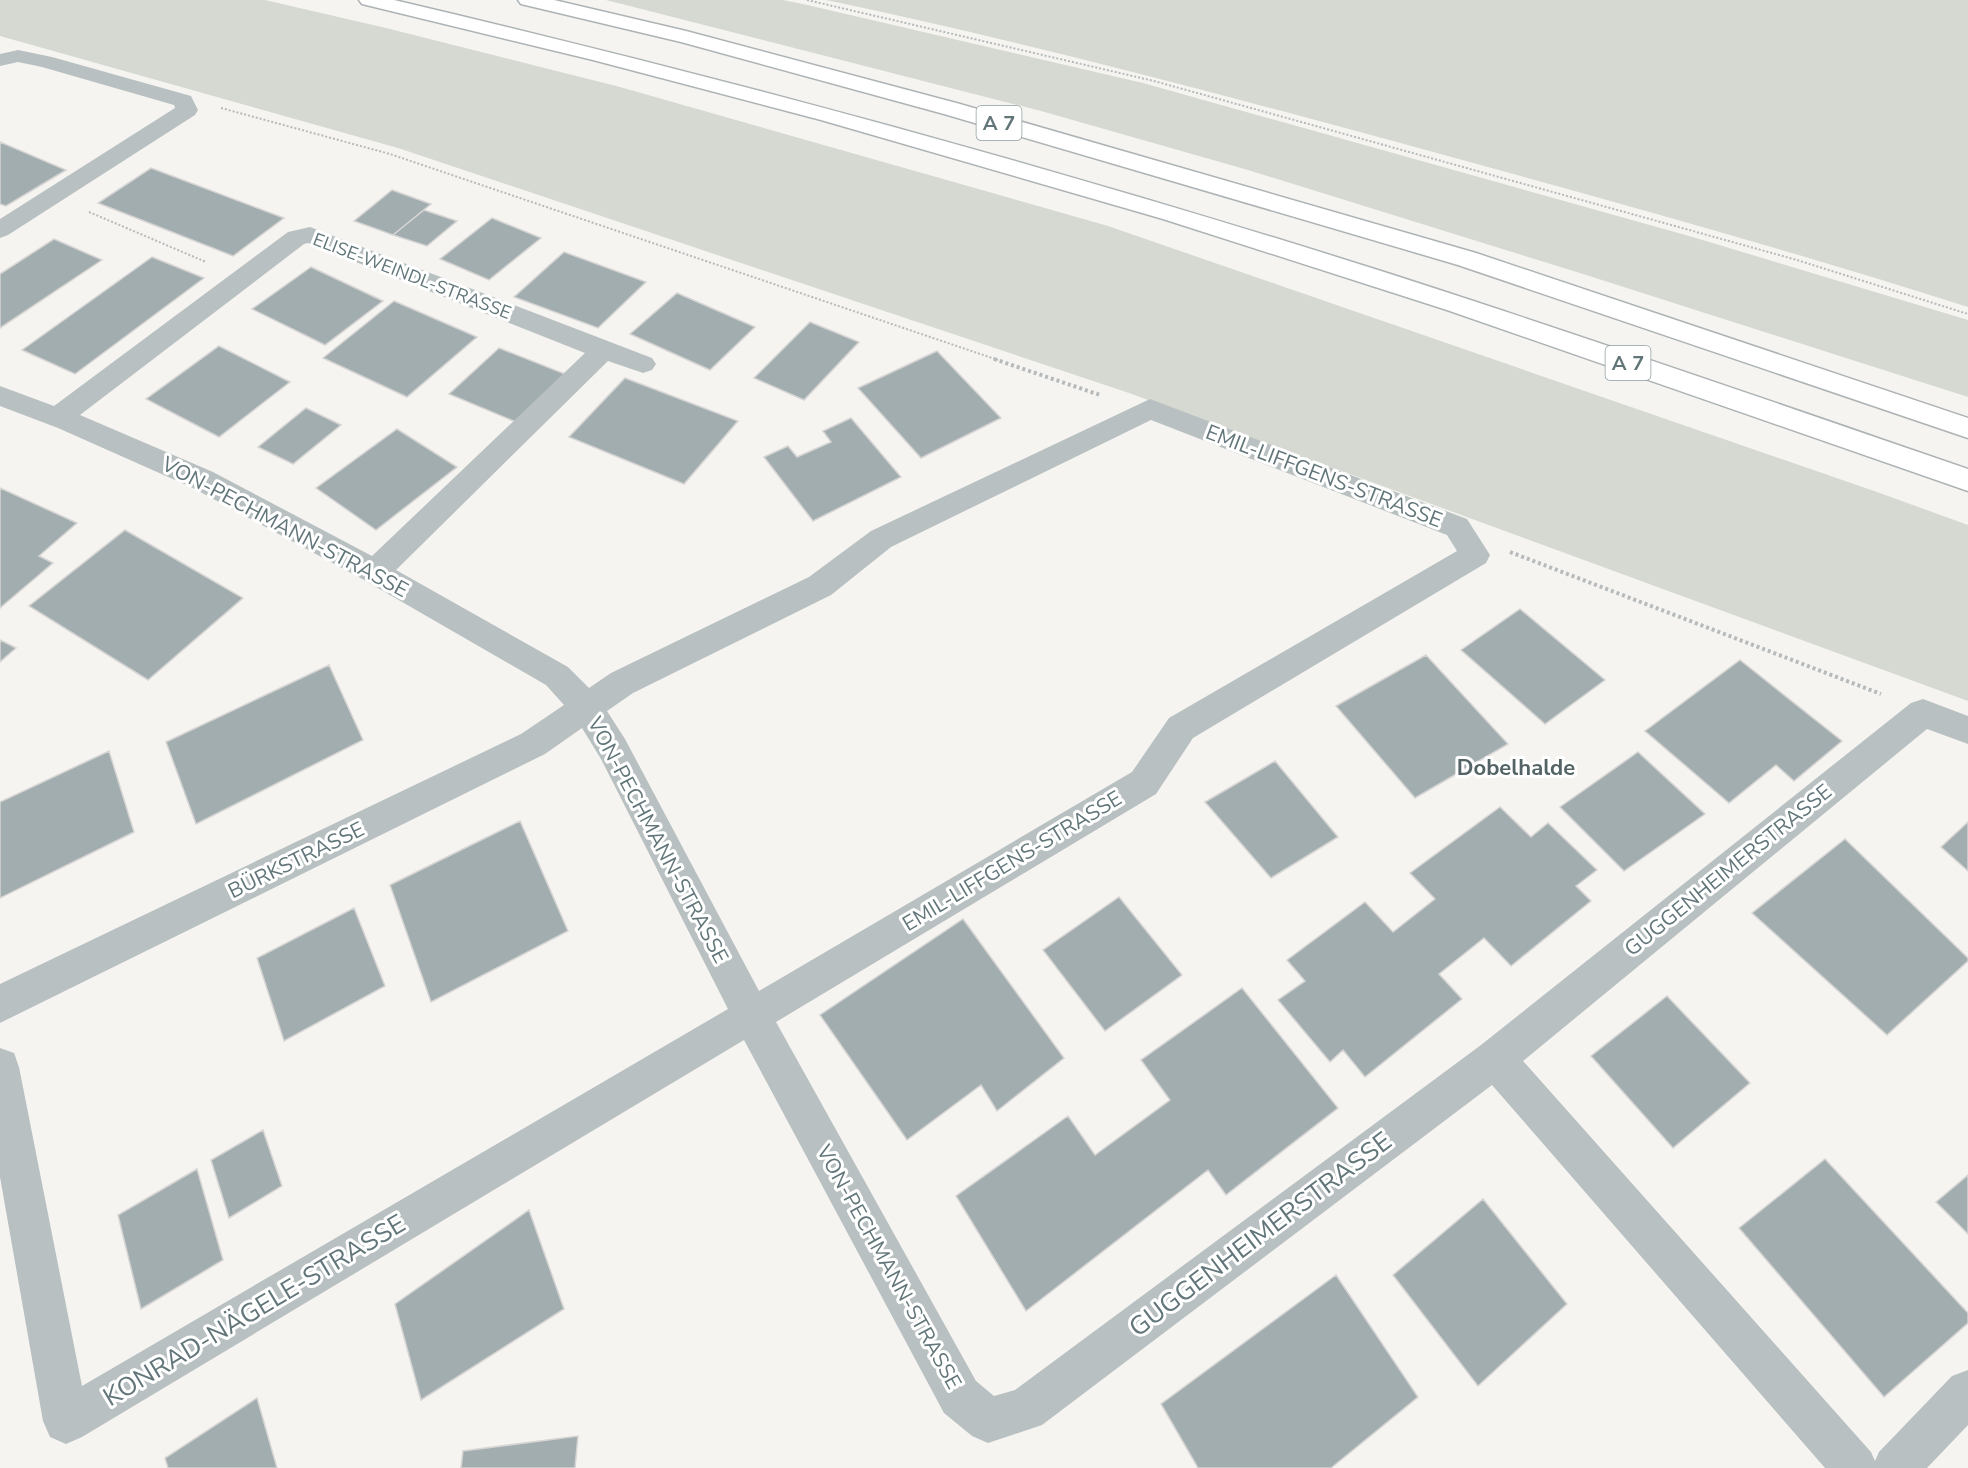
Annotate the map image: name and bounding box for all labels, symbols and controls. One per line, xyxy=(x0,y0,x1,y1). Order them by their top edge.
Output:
road number: A 7 xyxy=(976,106,1022,140)
street label: ELISE-WEINDL-STRASSE xyxy=(310,227,514,325)
road number: A 7 xyxy=(1606,346,1650,380)
street label: EMIL-LIFFGENS-STRASSE xyxy=(1202,418,1446,534)
street label: VON-PECHMANN-STRASSE xyxy=(156,450,413,604)
street label: VON-PECHMANN-STRASSE xyxy=(581,711,735,968)
district label: Dobelhalde xyxy=(1457,753,1575,783)
street label: GUGGENHEIMERSTRASSE xyxy=(1619,778,1837,962)
street label: EMIL-LIFFGENS-STRASSE xyxy=(897,784,1127,938)
street label: BÜRKSTRASSE xyxy=(223,815,369,905)
street label: GUGGENHEIMERSTRASSE xyxy=(1122,1124,1399,1345)
street label: VON-PECHMANN-STRASSE xyxy=(810,1139,968,1394)
street label: KONRAD-NÄGELE-STRASSE xyxy=(97,1206,412,1415)

